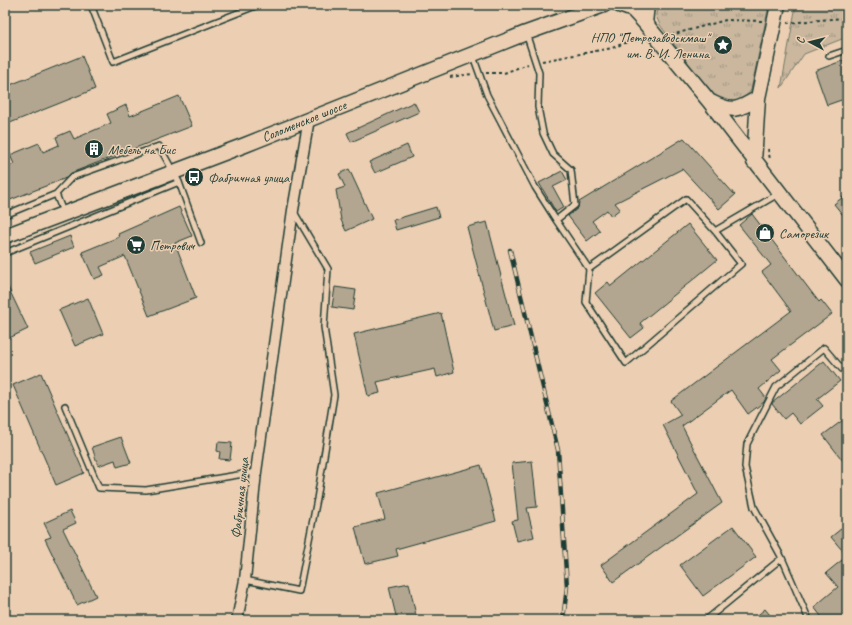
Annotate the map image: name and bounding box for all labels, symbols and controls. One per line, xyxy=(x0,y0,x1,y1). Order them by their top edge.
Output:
north arrow xyxy=(790,22,830,62)
place label: НПО "Петрозаводскмаш" им. В. И. Ленина xyxy=(591,29,712,62)
place icon: НПО "Петрозаводскмаш" им. В. И. Ленина xyxy=(712,34,734,56)
text: С xyxy=(793,36,808,44)
street label: Соломенское шоссе xyxy=(259,96,350,146)
building icon: Мебель на Бис xyxy=(83,138,105,160)
place label: Мебель на Бис xyxy=(108,141,177,158)
bus stop icon: Фабричная улица xyxy=(183,166,205,188)
place label: Фабричная улица xyxy=(208,169,290,186)
shop icon: Саморезик xyxy=(754,222,776,244)
place label: Саморезик xyxy=(779,225,830,242)
supermarket icon: Петрович xyxy=(125,234,147,256)
place label: Петрович xyxy=(150,237,196,254)
street label: Фабричная улица xyxy=(227,456,253,539)

